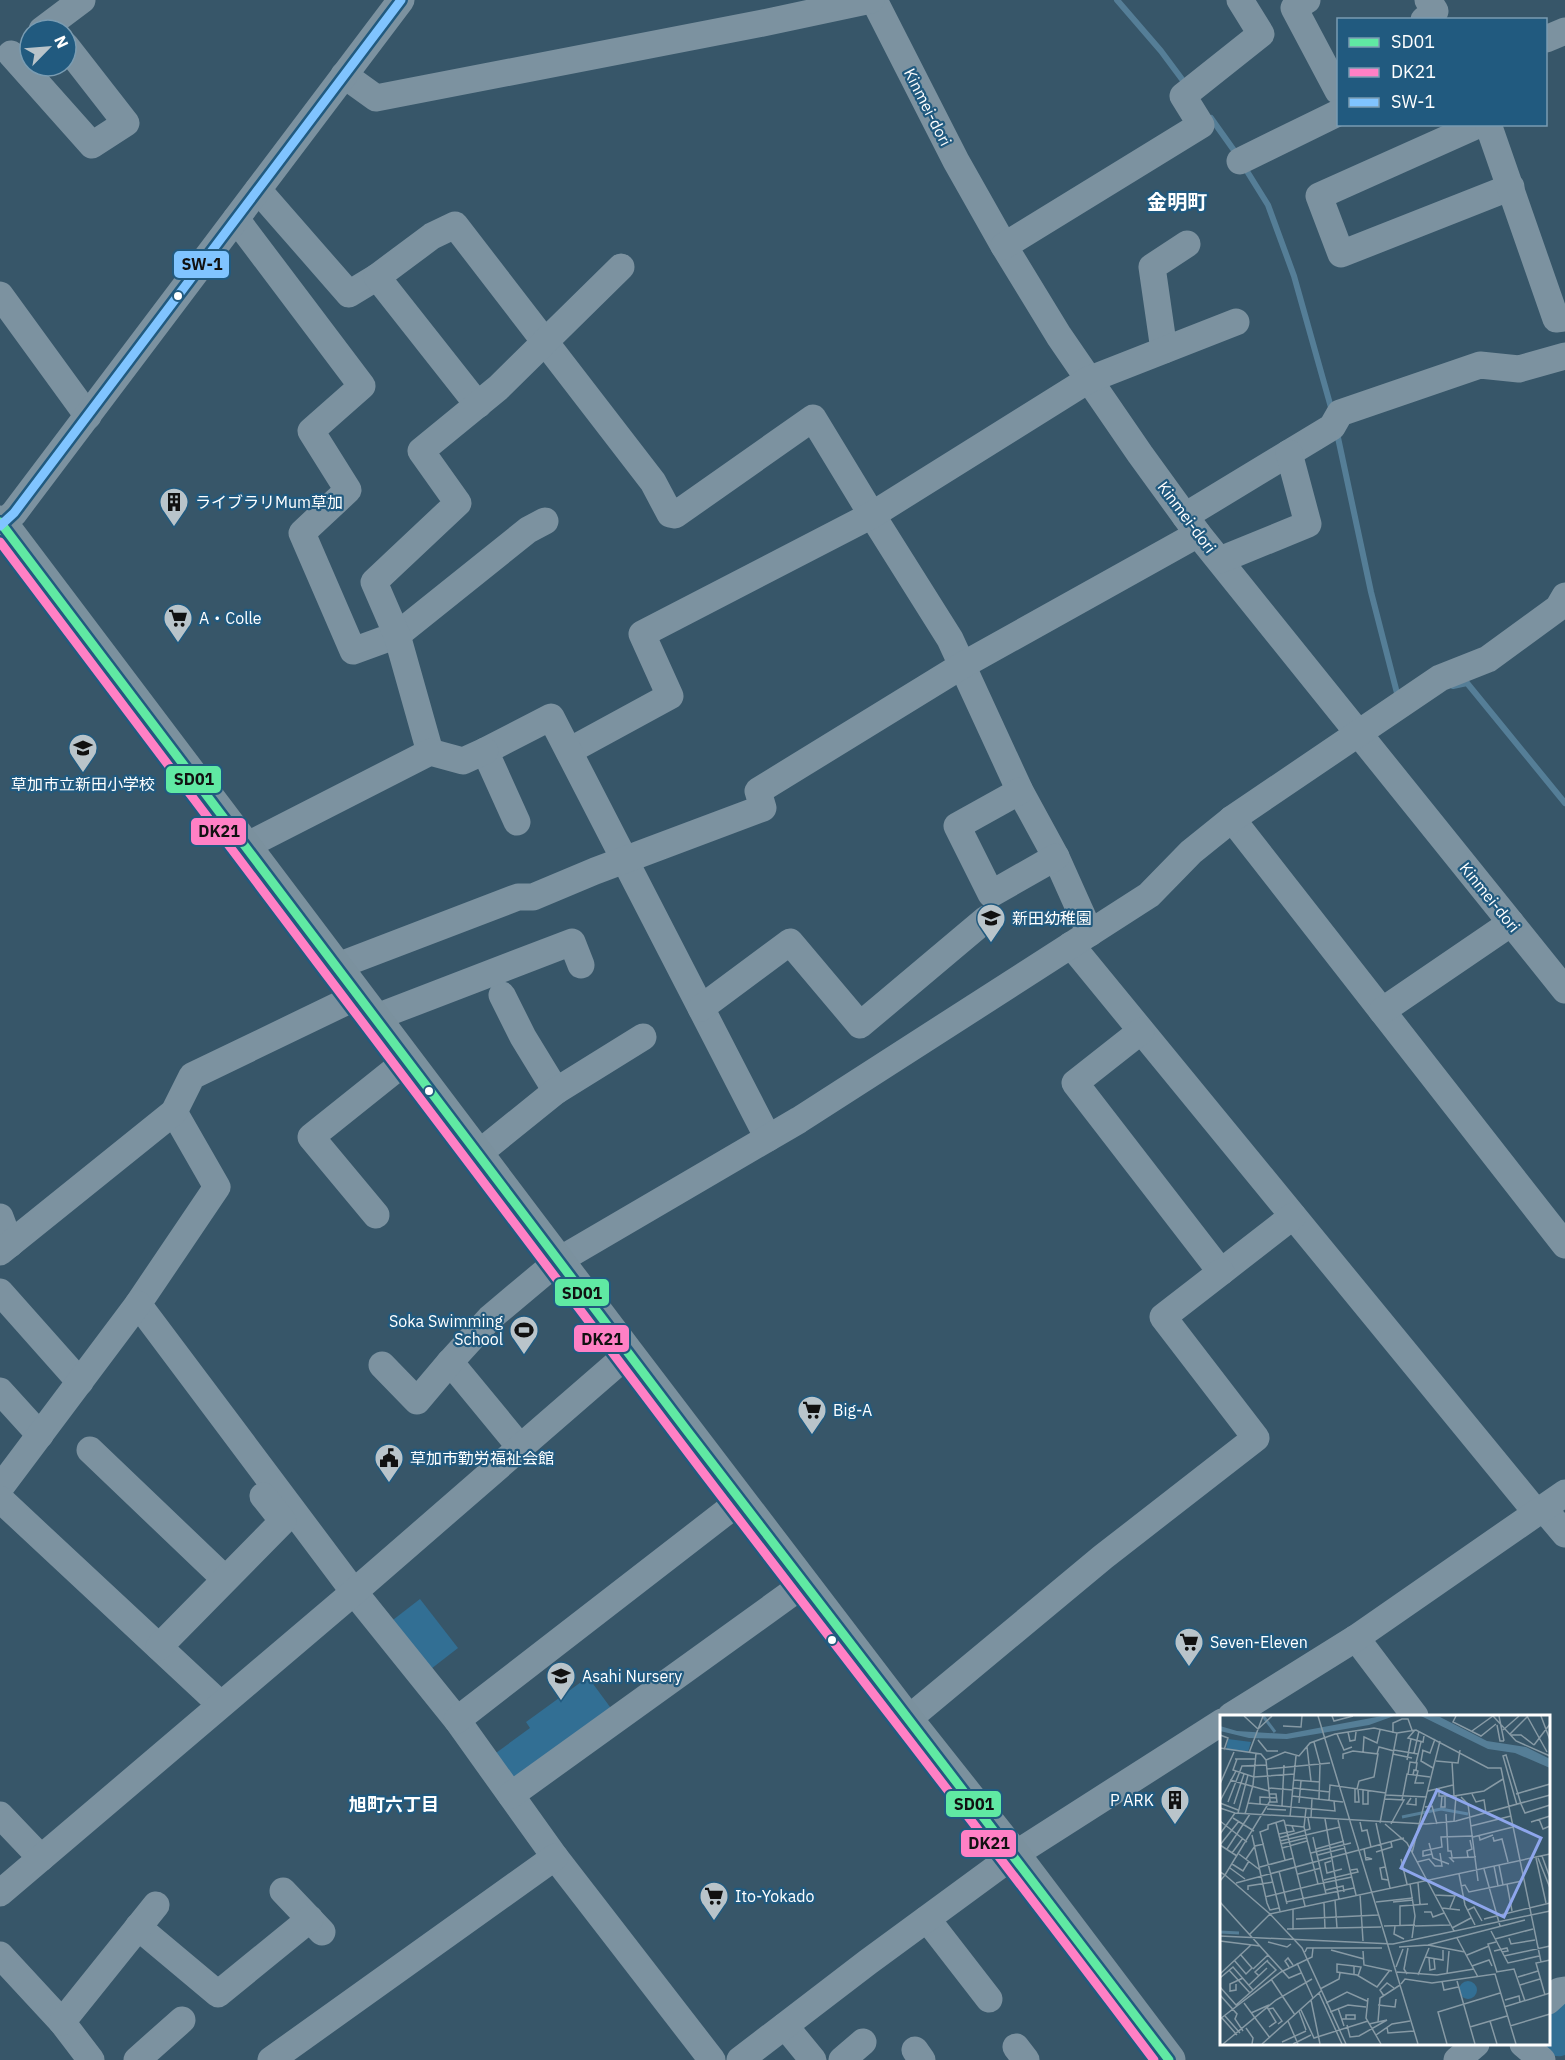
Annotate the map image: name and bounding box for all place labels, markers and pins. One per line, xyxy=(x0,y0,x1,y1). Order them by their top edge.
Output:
unlabelled marker xyxy=(172,290,184,302)
building icon: ライブラリMum草加 xyxy=(158,486,190,528)
place label: ライブラリMum草加 xyxy=(195,492,343,512)
supermarket icon: A・Colle xyxy=(162,602,194,644)
place label: A・Colle xyxy=(199,608,262,628)
school or university icon: 草加市立新田小学校 xyxy=(67,732,99,774)
place label: 草加市立新田小学校 xyxy=(11,774,155,794)
school or university icon: 新田幼稚園 xyxy=(975,902,1007,944)
place label: 新田幼稚園 xyxy=(1012,908,1092,928)
unlabelled marker xyxy=(423,1085,435,1097)
place label: Soka Swimming School xyxy=(389,1311,504,1349)
sports icon: Soka Swimming School xyxy=(508,1314,540,1356)
supermarket icon: Big-A xyxy=(796,1394,828,1436)
place label: Big-A xyxy=(833,1400,872,1420)
public building icon: 草加市勤労福祉会館 xyxy=(373,1442,405,1484)
place label: 草加市勤労福祉会館 xyxy=(410,1448,554,1468)
supermarket icon: Seven-Eleven xyxy=(1173,1626,1205,1668)
place label: Seven-Eleven xyxy=(1210,1632,1308,1652)
unlabelled marker xyxy=(826,1634,838,1646)
school or university icon: Asahi Nursery xyxy=(545,1660,577,1702)
place label: Asahi Nursery xyxy=(582,1666,682,1686)
building icon: P ARK xyxy=(1159,1784,1191,1826)
place label: P ARK xyxy=(1110,1790,1154,1810)
supermarket icon: Ito-Yokado xyxy=(698,1880,730,1922)
place label: Ito-Yokado xyxy=(735,1886,814,1906)

